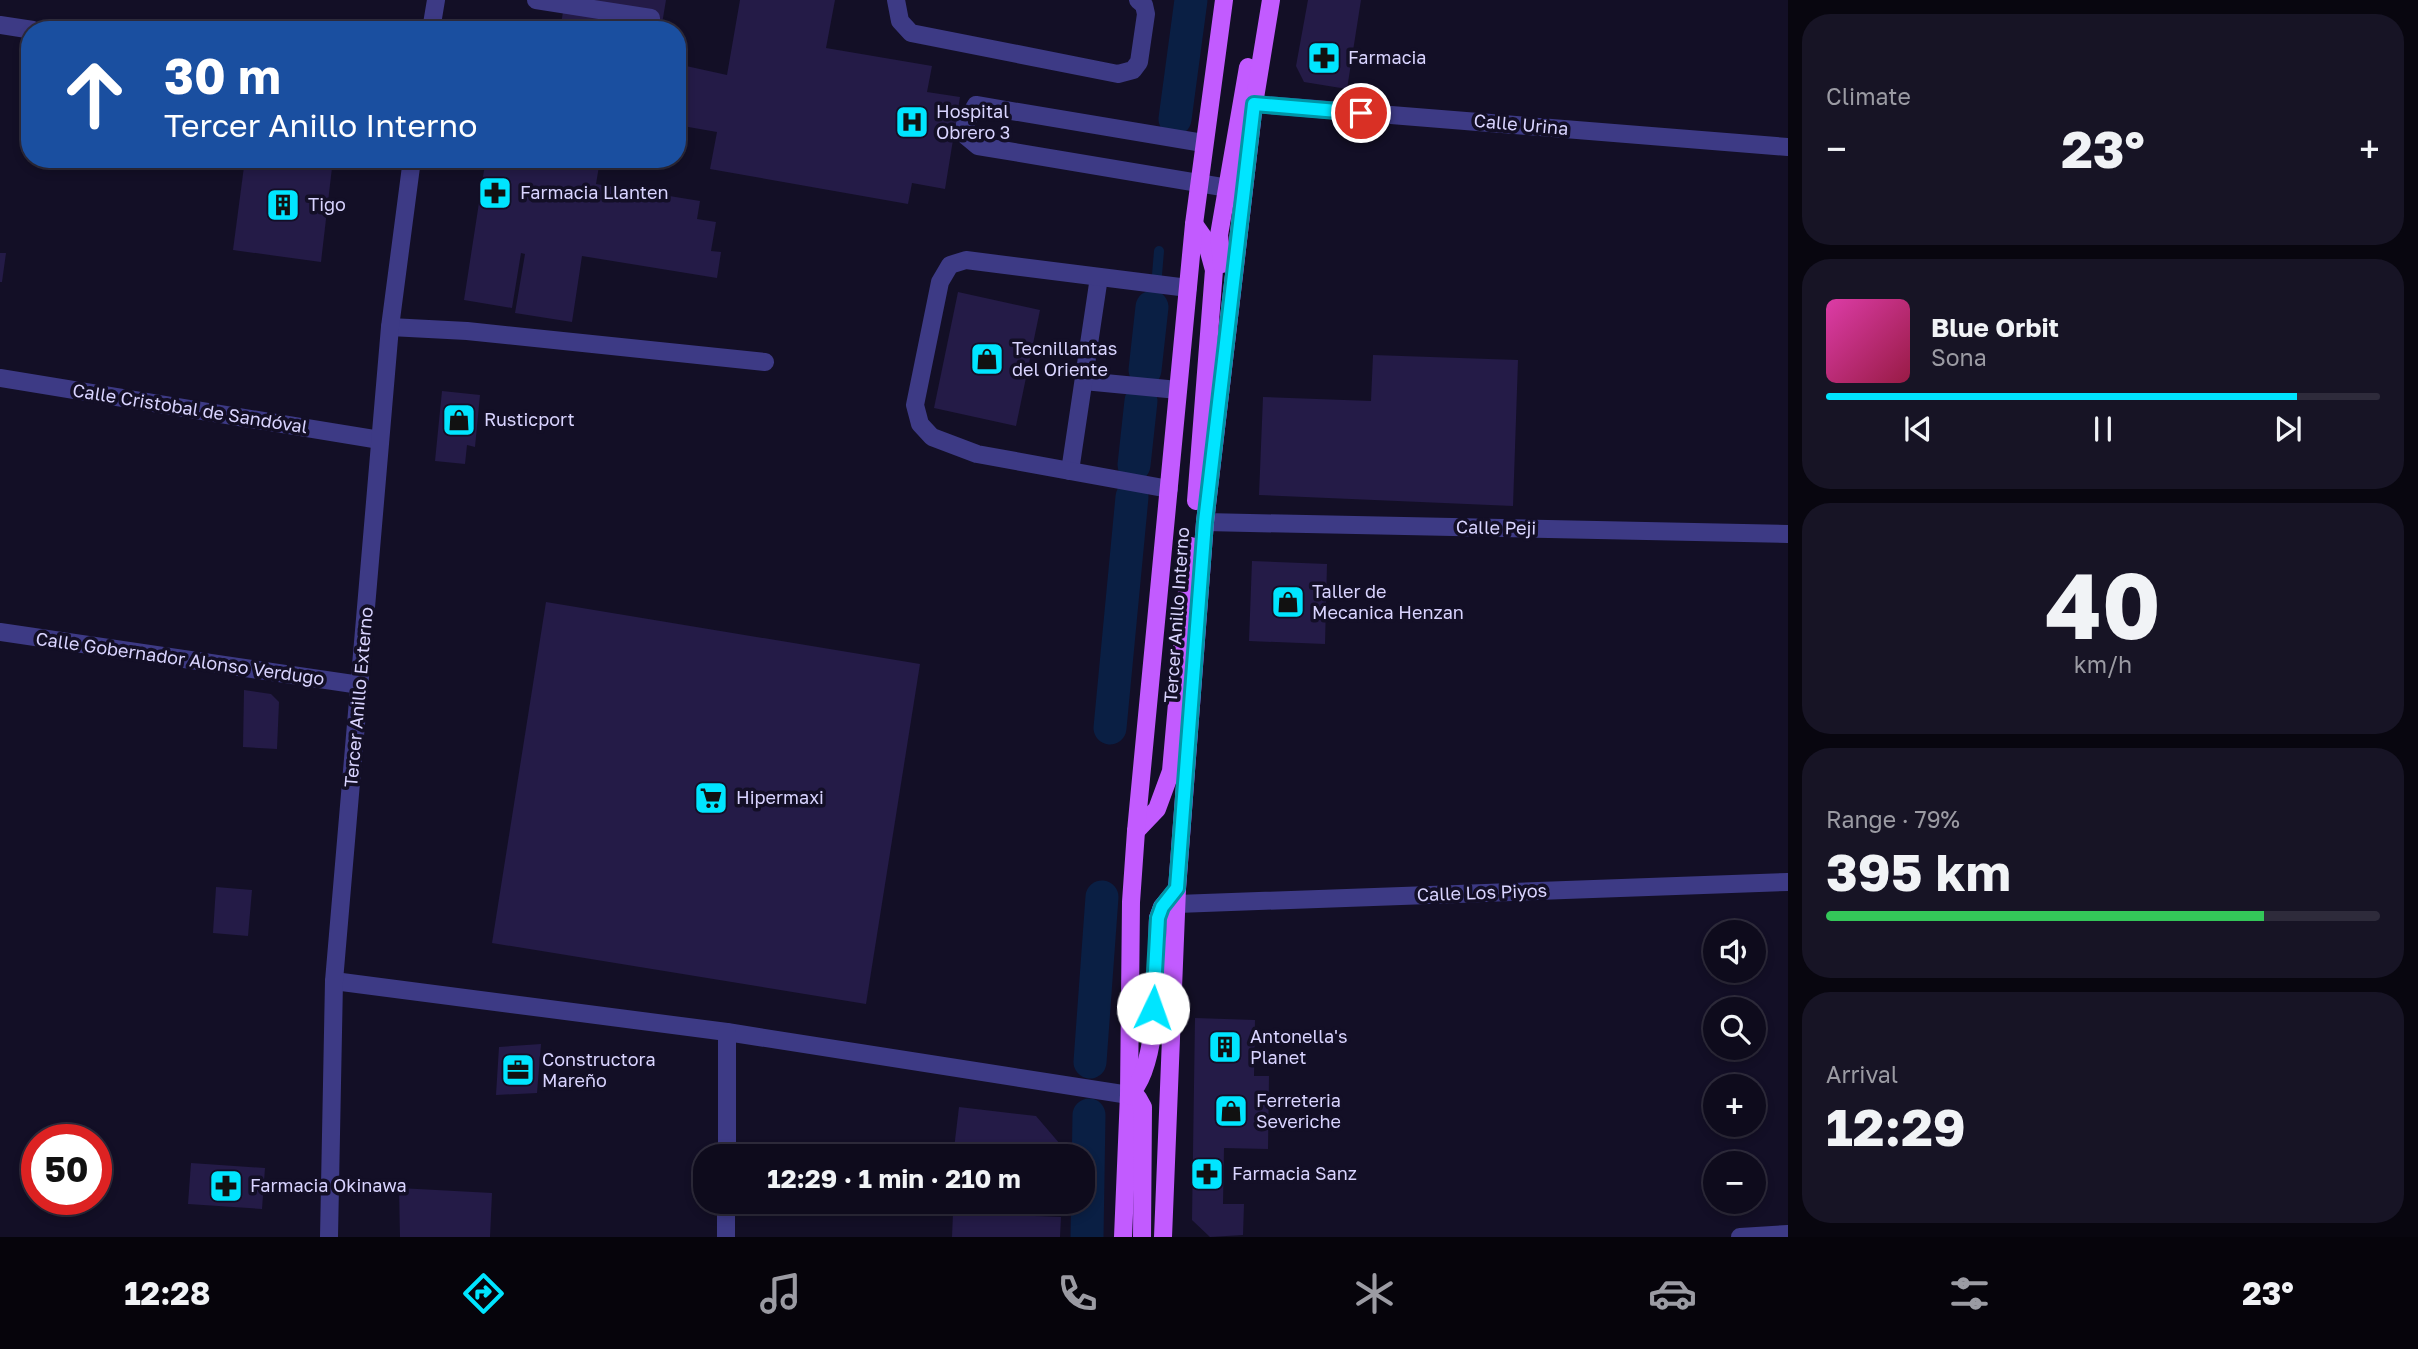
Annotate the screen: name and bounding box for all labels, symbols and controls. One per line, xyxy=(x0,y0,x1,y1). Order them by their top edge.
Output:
pharmacy icon: Farmacia xyxy=(1305,39,1343,77)
text: 30 m xyxy=(164,46,281,105)
place label: Farmacia xyxy=(1348,46,1426,68)
icon: ahead xyxy=(49,49,140,140)
text: Climate xyxy=(1826,82,1911,110)
pin xyxy=(1331,83,1391,143)
icon: arrive xyxy=(1342,94,1380,132)
place label: Hospital Obrero 3 xyxy=(936,100,1010,143)
hospital icon: Hospital Obrero 3 xyxy=(893,103,931,141)
text: Tercer Anillo Interno xyxy=(164,106,477,144)
street label: Calle Urina xyxy=(1473,109,1569,139)
text: 23° xyxy=(2061,117,2145,179)
text: − xyxy=(1826,126,1847,171)
text: + xyxy=(2359,126,2380,171)
pharmacy icon: Farmacia Llanten xyxy=(476,174,514,212)
place label: Farmacia Llanten xyxy=(520,181,669,203)
building icon: Tigo xyxy=(264,186,302,224)
place label: Tigo xyxy=(308,193,346,215)
text: Blue Orbit xyxy=(1931,312,2059,343)
place label: Tecnillantas del Oriente xyxy=(1012,337,1117,380)
shop icon: Tecnillantas del Oriente xyxy=(968,340,1006,378)
text: Sona xyxy=(1931,343,1987,371)
street label: Calle Cristobal de Sandóval xyxy=(71,379,309,437)
shop icon: Rusticport xyxy=(440,401,478,439)
place label: Rusticport xyxy=(484,408,575,430)
icon: previous xyxy=(1899,410,1937,448)
icon: pause xyxy=(2084,410,2122,448)
icon: next xyxy=(2269,410,2307,448)
street label: Calle Peji xyxy=(1456,515,1536,539)
street label: Tercer Anillo Interno xyxy=(1159,526,1193,704)
text: 40 xyxy=(2045,550,2161,659)
place label: Taller de Mecanica Henzan xyxy=(1312,580,1464,623)
shop icon: Taller de Mecanica Henzan xyxy=(1269,583,1307,621)
street label: Tercer Anillo Externo xyxy=(339,606,377,788)
street label: Calle Gobernador Alonso Verdugo xyxy=(34,627,326,689)
text: km/h xyxy=(2074,650,2132,678)
supermarket icon: Hipermaxi xyxy=(692,779,730,817)
place label: Hipermaxi xyxy=(736,786,824,808)
text: Range · 79% xyxy=(1826,805,1960,833)
text: 395 km xyxy=(1826,840,2011,902)
street label: Calle Los Piyos xyxy=(1416,879,1547,905)
map controls xyxy=(1703,920,1766,1214)
button: sound xyxy=(1703,920,1766,983)
position arrow xyxy=(1116,971,1190,1045)
button: search xyxy=(1703,997,1766,1060)
place label: Antonella's Planet xyxy=(1250,1025,1347,1068)
building icon: Antonella's Planet xyxy=(1206,1028,1244,1066)
place label: Constructora Mareño xyxy=(542,1048,656,1091)
office icon: Constructora Mareño xyxy=(499,1051,537,1089)
text: Arrival xyxy=(1826,1060,1898,1088)
button: + xyxy=(1703,1074,1766,1137)
place label: Ferreteria Severiche xyxy=(1256,1089,1341,1132)
shop icon: Ferreteria Severiche xyxy=(1212,1092,1250,1130)
text: 12:29 xyxy=(1826,1095,1966,1157)
speed limit sign: 50 xyxy=(21,1124,112,1215)
button: − xyxy=(1703,1151,1766,1214)
pharmacy icon: Farmacia Sanz xyxy=(1188,1155,1226,1193)
place label: Farmacia Sanz xyxy=(1232,1162,1357,1184)
text: 12:29 · 1 min · 210 m xyxy=(767,1163,1021,1194)
pharmacy icon: Farmacia Okinawa xyxy=(207,1167,245,1205)
place label: Farmacia Okinawa xyxy=(250,1174,407,1196)
icon: directions xyxy=(459,1269,508,1318)
icon: music xyxy=(756,1269,805,1318)
icon: phone xyxy=(1053,1269,1102,1318)
icon: climate xyxy=(1350,1269,1399,1318)
icon: car xyxy=(1648,1269,1697,1318)
icon: filters xyxy=(1945,1269,1994,1318)
text: 12:28 xyxy=(124,1274,210,1312)
text: 23° xyxy=(2242,1274,2294,1312)

